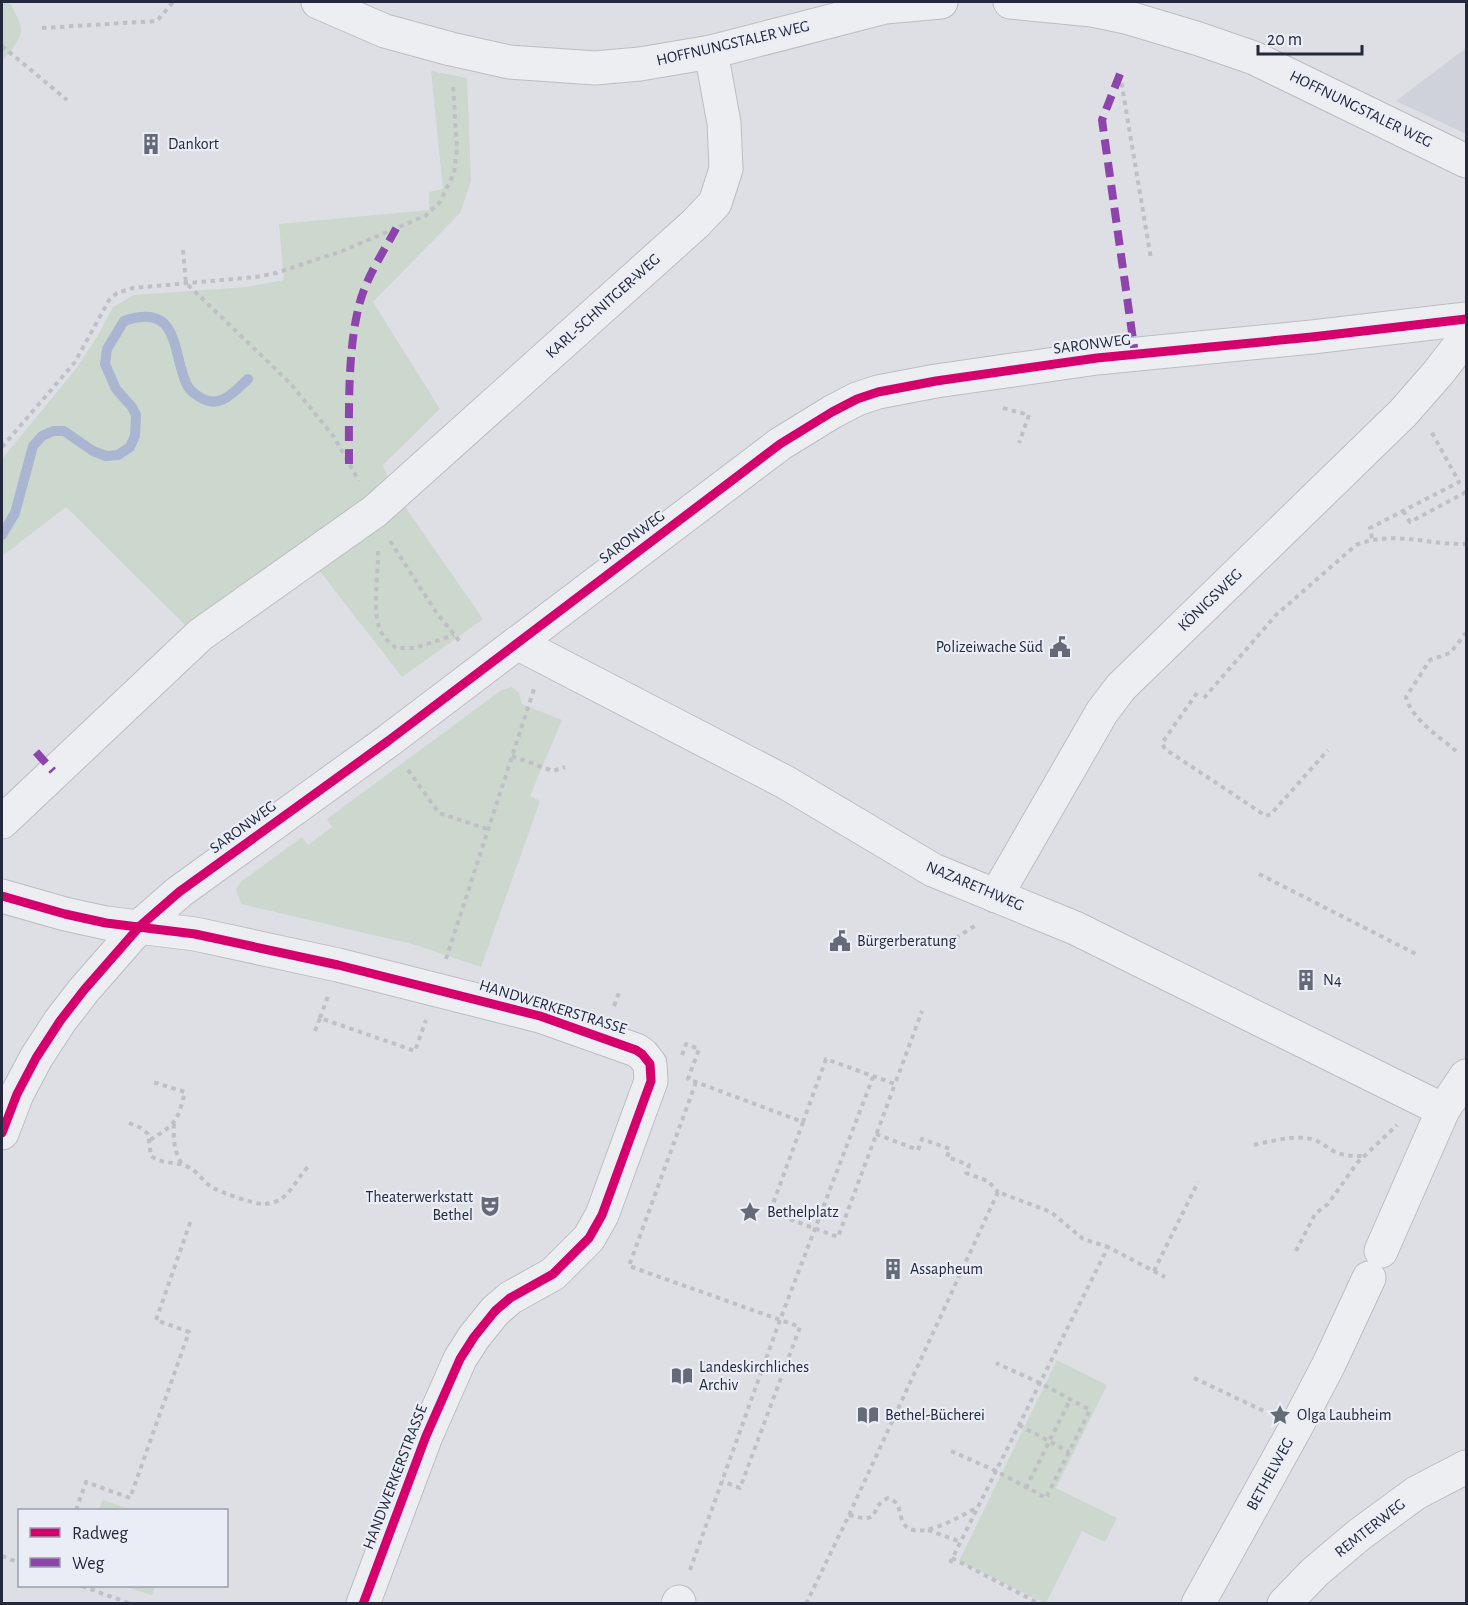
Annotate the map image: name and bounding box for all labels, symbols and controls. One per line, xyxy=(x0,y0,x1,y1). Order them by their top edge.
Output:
street label: HOFFNUNGSTALER WEG xyxy=(655,18,811,68)
scale bar xyxy=(1258,18,1362,56)
text: 20 m xyxy=(1267,31,1302,49)
street label: HOFFNUNGSTALER WEG xyxy=(1287,67,1435,151)
building icon: Dankort xyxy=(139,132,163,156)
place label: Dankort xyxy=(168,136,219,152)
street label: KARL-SCHNITGER-WEG xyxy=(543,251,663,361)
street label: SARONWEG xyxy=(1052,331,1132,357)
street label: SARONWEG xyxy=(596,507,668,567)
street label: KÖNIGSWEG xyxy=(1174,564,1245,634)
public building icon: Polizeiwache Süd xyxy=(1048,635,1072,659)
place label: Polizeiwache Süd xyxy=(936,639,1043,655)
street label: SARONWEG xyxy=(207,798,279,856)
street label: NAZARETHWEG xyxy=(924,858,1026,914)
public building icon: Bürgerberatung xyxy=(828,929,852,953)
place label: Bürgerberatung xyxy=(857,933,956,949)
building icon: N4 xyxy=(1294,968,1318,992)
place label: N4 xyxy=(1323,972,1342,988)
street label: HANDWERKERSTRASSE xyxy=(477,977,629,1037)
place label: Theaterwerkstatt Bethel xyxy=(366,1189,473,1223)
theatre icon: Theaterwerkstatt Bethel xyxy=(478,1194,502,1218)
place icon: Bethelplatz xyxy=(738,1200,762,1224)
place label: Bethelplatz xyxy=(767,1204,839,1220)
building icon: Assapheum xyxy=(881,1257,905,1281)
place label: Assapheum xyxy=(910,1261,983,1277)
place label: Landeskirchliches Archiv xyxy=(699,1359,809,1393)
library icon: Landeskirchliches Archiv xyxy=(670,1364,694,1388)
street label: HANDWERKERSTRASSE xyxy=(360,1402,430,1552)
library icon: Bethel-Bücherei xyxy=(856,1403,880,1427)
place icon: Olga Laubheim xyxy=(1268,1403,1292,1427)
place label: Bethel-Bücherei xyxy=(885,1407,985,1423)
place label: Olga Laubheim xyxy=(1297,1407,1392,1423)
street label: BETHELWEG xyxy=(1244,1435,1296,1513)
street label: REMTERWEG xyxy=(1332,1496,1408,1560)
legend xyxy=(18,1509,228,1587)
text: Radweg xyxy=(72,1525,128,1543)
text: Weg xyxy=(72,1555,104,1573)

